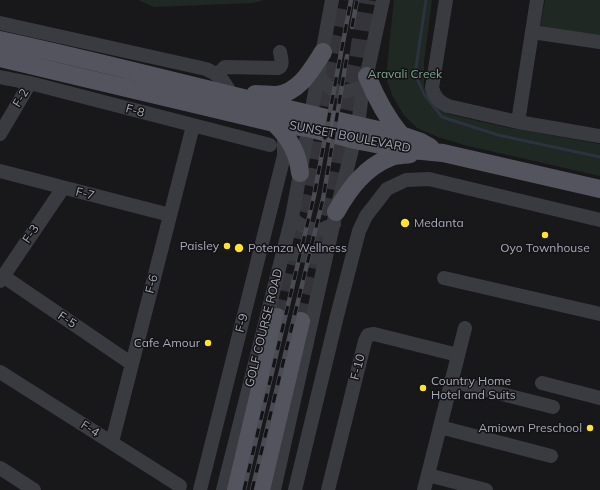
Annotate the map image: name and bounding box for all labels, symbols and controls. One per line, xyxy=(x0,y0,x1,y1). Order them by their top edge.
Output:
park label: Aravali Creek xyxy=(368,67,442,81)
street label: F-2 xyxy=(10,86,32,110)
street label: F-8 xyxy=(124,102,146,120)
street label: SUNSET BOULEVARD xyxy=(288,118,412,156)
street label: F-7 xyxy=(74,185,96,203)
place label: Medanta xyxy=(414,216,464,230)
marker: Medanta xyxy=(399,217,411,229)
street label: F-3 xyxy=(20,222,42,246)
marker: Oyo Townhouse xyxy=(540,230,550,240)
place label: Paisley xyxy=(180,239,219,253)
marker: Paisley xyxy=(222,241,232,251)
place label: Potenza Wellness xyxy=(248,241,347,255)
place label: Oyo Townhouse xyxy=(500,241,590,255)
marker: Potenza Wellness xyxy=(233,242,245,254)
street label: GOLF COURSE ROAD xyxy=(242,267,286,389)
street label: F-6 xyxy=(143,273,161,295)
street label: F-5 xyxy=(55,309,79,331)
street label: F-9 xyxy=(233,312,251,334)
place label: Cafe Amour xyxy=(134,336,200,350)
marker: Cafe Amour xyxy=(203,338,213,348)
street label: F-10 xyxy=(348,353,368,381)
place label: Country Home Hotel and Suits xyxy=(431,374,516,402)
marker: Country Home Hotel and Suits xyxy=(418,383,428,393)
street label: F-4 xyxy=(78,418,102,440)
place label: Amiown Preschool xyxy=(478,421,582,435)
marker: Amiown Preschool xyxy=(585,423,595,433)

